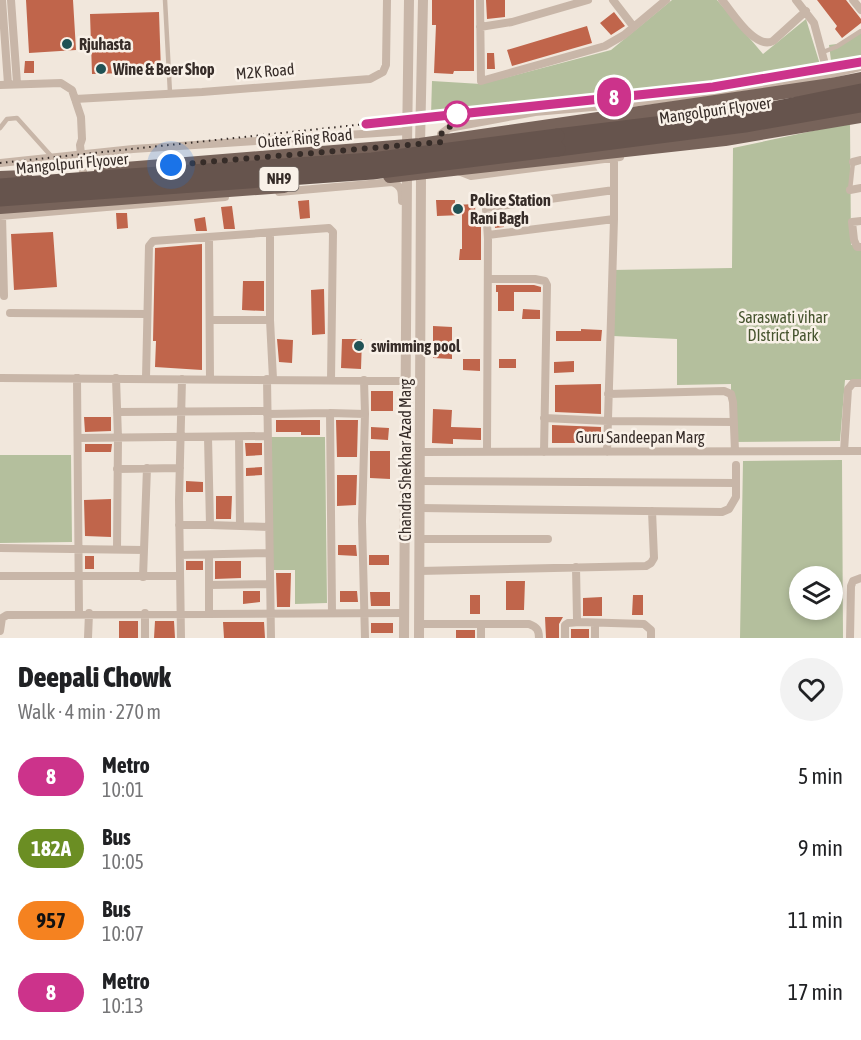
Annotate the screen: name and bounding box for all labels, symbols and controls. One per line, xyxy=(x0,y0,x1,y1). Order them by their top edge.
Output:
place label: Rjuhasta xyxy=(79,35,131,53)
marker: Rjuhasta xyxy=(60,37,74,51)
street label: M2K Road xyxy=(235,59,295,83)
place label: Wine & Beer Shop xyxy=(112,60,215,78)
marker: Wine & Beer Shop xyxy=(94,62,108,76)
line badge: 8 xyxy=(594,78,634,116)
text: 8 xyxy=(609,85,619,109)
street label: Mangolpuri Flyover xyxy=(658,93,773,128)
unlabelled marker xyxy=(444,101,470,127)
street label: Outer Ring Road xyxy=(257,125,353,152)
street label: Mangolpuri Flyover xyxy=(15,149,129,178)
your location xyxy=(156,150,186,180)
road number: NH9 xyxy=(260,167,298,191)
place label: Police Station Rani Bagh xyxy=(470,191,551,227)
marker: Police Station Rani Bagh xyxy=(451,202,465,216)
park label: Saraswati vihar DIstrict Park xyxy=(738,308,828,344)
place label: swimming pool xyxy=(371,337,461,355)
marker: swimming pool xyxy=(352,339,366,353)
street label: Chandra Shekhar Azad Marg xyxy=(396,379,415,541)
street label: Guru Sandeepan Marg xyxy=(575,428,705,447)
map controls xyxy=(789,566,843,620)
button: layers xyxy=(789,566,843,620)
button: heart xyxy=(780,658,843,721)
text: Deepali Chowk xyxy=(18,661,171,693)
text: Walk · 4 min · 270 m xyxy=(18,700,161,723)
text: Metro xyxy=(102,752,150,778)
text: 5 min xyxy=(798,763,843,789)
text: 8 xyxy=(46,764,56,788)
text: 10:01 xyxy=(102,778,144,801)
text: Bus xyxy=(102,824,131,850)
text: 9 min xyxy=(798,835,843,861)
text: 182A xyxy=(31,836,71,860)
text: 10:05 xyxy=(102,850,144,873)
text: Bus xyxy=(102,896,131,922)
text: 11 min xyxy=(788,907,843,933)
text: 957 xyxy=(36,908,66,932)
text: 10:07 xyxy=(102,922,144,945)
text: Metro xyxy=(102,968,150,994)
text: 17 min xyxy=(788,979,843,1005)
text: 8 xyxy=(46,980,56,1004)
text: 10:13 xyxy=(102,994,144,1017)

